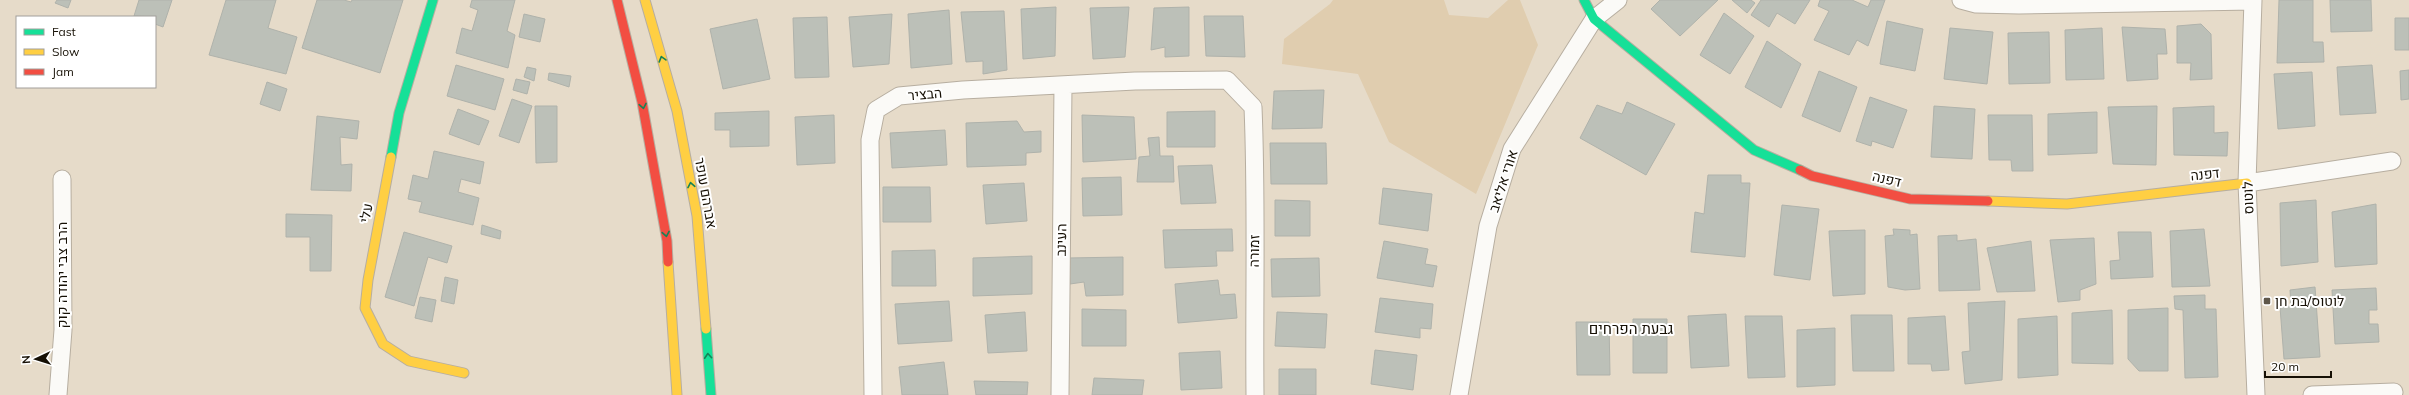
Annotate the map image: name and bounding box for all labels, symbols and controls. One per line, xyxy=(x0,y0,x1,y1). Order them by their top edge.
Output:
legend xyxy=(16,16,156,88)
text: Fast xyxy=(52,24,76,39)
text: Slow xyxy=(52,44,80,59)
one-way arrow xyxy=(658,55,666,62)
text: Jam xyxy=(52,64,74,79)
street label: הבציר xyxy=(907,84,943,104)
one-way arrow xyxy=(638,103,647,109)
street label: אורי אליאב xyxy=(1484,147,1522,215)
street label: אברהם עופר xyxy=(691,156,721,230)
street label: דפנה xyxy=(2189,164,2221,184)
street label: דפנה xyxy=(1871,167,1903,191)
street label: לוטוס xyxy=(2238,181,2258,215)
one-way arrow xyxy=(688,182,696,188)
street label: עלי xyxy=(355,202,377,224)
street label: הרב צבי יהודה קוק xyxy=(53,222,71,328)
street label: העינב xyxy=(1052,223,1070,257)
one-way arrow xyxy=(661,231,670,237)
street label: זמורה xyxy=(1245,234,1263,268)
place label: לוטוס/בת חן xyxy=(2275,292,2344,310)
marker: לוטוס/בת חן xyxy=(2262,296,2272,306)
district label: גבעת הפרחים xyxy=(1589,319,1673,338)
north arrow xyxy=(16,339,56,379)
one-way arrow xyxy=(704,353,713,359)
scale bar xyxy=(2265,353,2331,379)
text: N xyxy=(19,355,33,364)
text: 20 m xyxy=(2271,359,2299,374)

